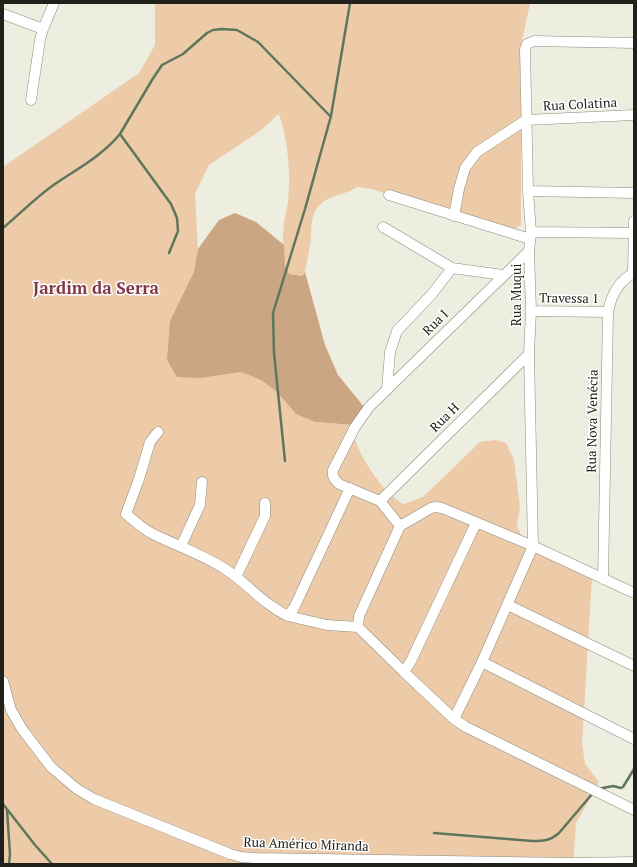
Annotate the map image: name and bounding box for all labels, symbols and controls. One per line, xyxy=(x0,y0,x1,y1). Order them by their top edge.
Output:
street label: Rua Colatina xyxy=(543,95,617,115)
street label: Rua Muqui xyxy=(509,264,525,326)
district label: Jardim da Serra xyxy=(33,279,159,299)
street label: Travessa 1 xyxy=(539,291,599,307)
street label: Rua I xyxy=(420,307,452,339)
street label: Rua Nova Venécia xyxy=(584,369,602,473)
street label: Rua H xyxy=(427,400,463,436)
street label: Rua Américo Miranda xyxy=(243,835,369,855)

